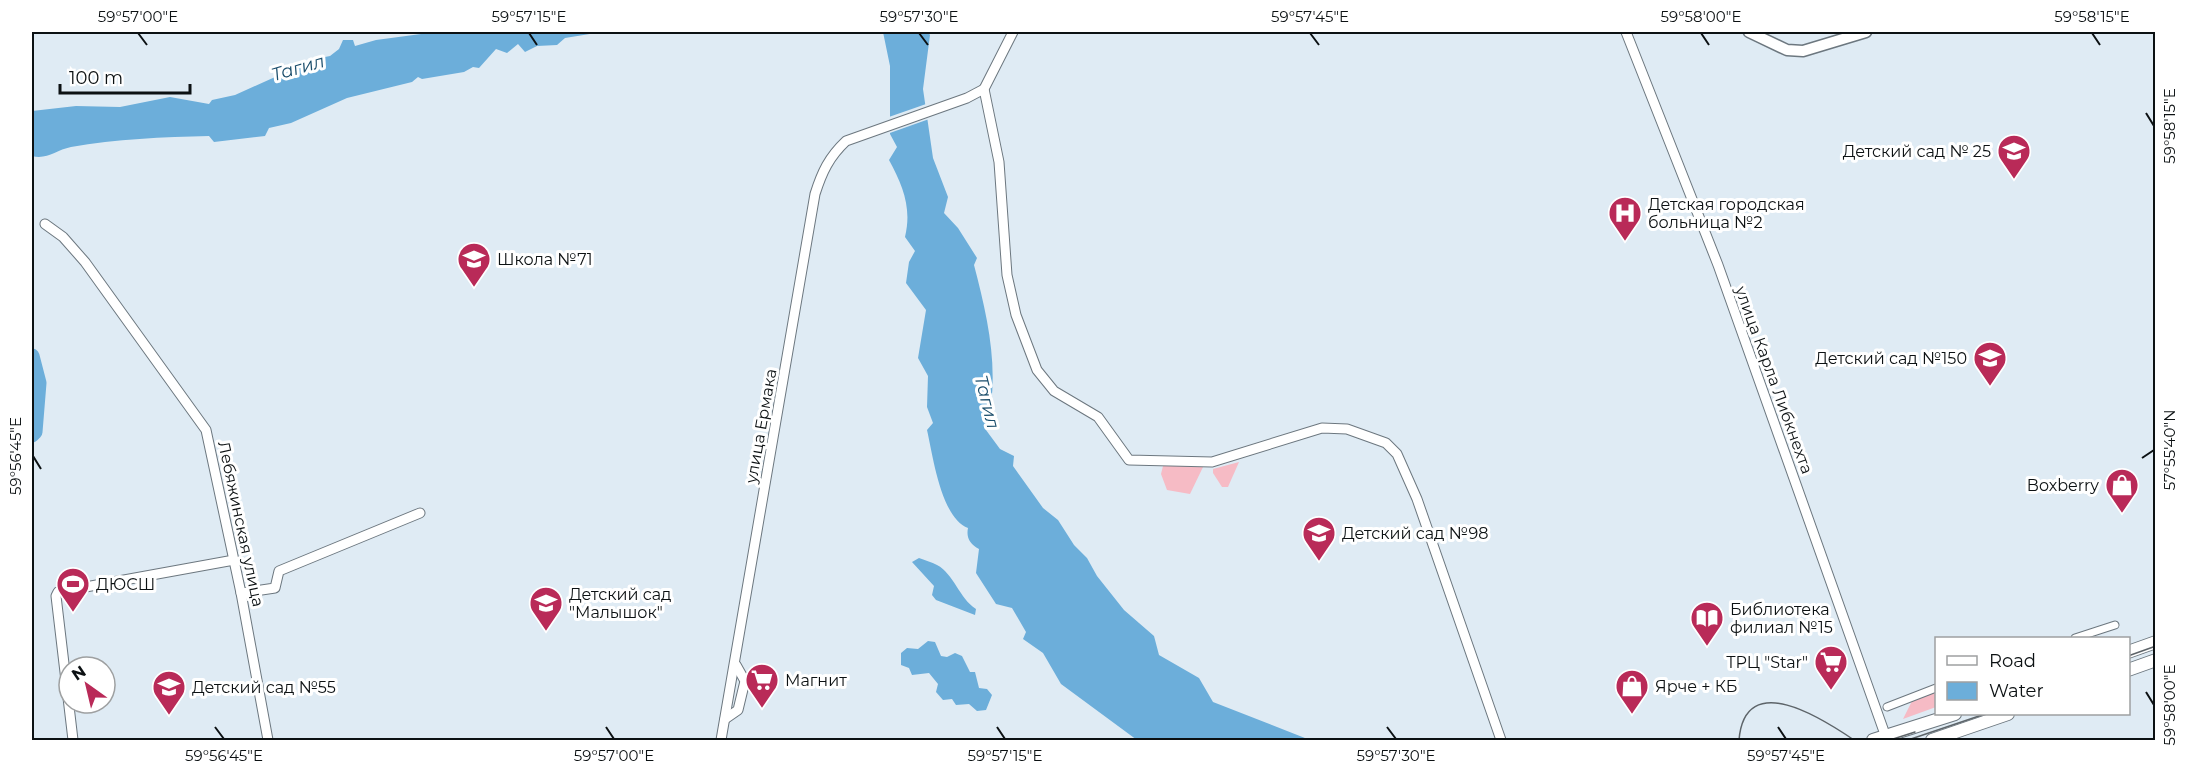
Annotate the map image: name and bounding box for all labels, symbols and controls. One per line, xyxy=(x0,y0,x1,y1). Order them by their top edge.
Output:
text: 59°57'00"E xyxy=(98,7,178,26)
text: 59°57'15"E xyxy=(492,7,566,26)
text: 59°57'30"E xyxy=(879,7,959,26)
text: 59°57'45"E xyxy=(1271,7,1349,26)
text: 59°58'00"E xyxy=(1661,7,1741,26)
text: 59°58'15"E xyxy=(2054,7,2130,26)
water label: Тагил xyxy=(269,50,327,86)
scale bar xyxy=(60,57,190,95)
text: 100 m xyxy=(69,67,123,89)
text: 59°58'15"E xyxy=(2160,88,2179,164)
school or university icon: Детский сад № 25 xyxy=(1996,133,2032,180)
place label: Детский сад № 25 xyxy=(1843,142,1991,161)
hospital icon: Детская городская больница №2 xyxy=(1607,195,1643,242)
place label: Детская городская больница №2 xyxy=(1648,195,1805,232)
school or university icon: Школа №71 xyxy=(456,241,492,288)
place label: Школа №71 xyxy=(497,250,593,269)
street label: улица Карла Либкнехта xyxy=(1731,283,1817,476)
school or university icon: Детский сад №150 xyxy=(1972,340,2008,387)
place label: Детский сад №150 xyxy=(1815,349,1967,368)
street label: улица Ермака xyxy=(741,367,780,486)
water label: Тагил xyxy=(970,373,1004,431)
text: 57°55'40"N xyxy=(2160,410,2179,490)
text: 59°56'45"E xyxy=(6,417,25,495)
street label: Лебяжинская улица xyxy=(214,439,268,609)
shop icon: Boxberry xyxy=(2104,467,2140,514)
place label: Boxberry xyxy=(2027,476,2099,495)
school or university icon: Детский сад №98 xyxy=(1301,515,1337,562)
place label: Детский сад №98 xyxy=(1342,524,1488,543)
sports icon: ДЮСШ xyxy=(55,566,91,613)
place label: ДЮСШ xyxy=(96,575,155,594)
school or university icon: Детский сад "Малышок" xyxy=(528,585,564,632)
place label: Детский сад "Малышок" xyxy=(569,585,671,622)
library icon: Библиотека филиал №15 xyxy=(1689,600,1725,647)
place label: Библиотека филиал №15 xyxy=(1730,600,1833,637)
legend xyxy=(1935,637,2130,715)
supermarket icon: ТРЦ "Star" xyxy=(1813,644,1849,691)
text: Road xyxy=(1989,650,2036,672)
place label: ТРЦ "Star" xyxy=(1726,653,1808,672)
north arrow xyxy=(57,655,117,715)
text: N xyxy=(68,661,90,684)
supermarket icon: Магнит xyxy=(744,662,780,709)
text: 59°58'00"E xyxy=(2160,665,2179,745)
shop icon: Ярче + КБ xyxy=(1614,668,1650,715)
school or university icon: Детский сад №55 xyxy=(151,669,187,716)
place label: Магнит xyxy=(785,671,847,690)
place label: Ярче + КБ xyxy=(1655,677,1737,696)
place label: Детский сад №55 xyxy=(192,678,336,697)
text: Water xyxy=(1989,680,2044,702)
text: 59°56'45"E xyxy=(185,746,263,765)
text: 59°57'00"E xyxy=(574,746,654,765)
text: 59°57'15"E xyxy=(968,746,1042,765)
text: 59°57'30"E xyxy=(1356,746,1436,765)
text: 59°57'45"E xyxy=(1747,746,1825,765)

